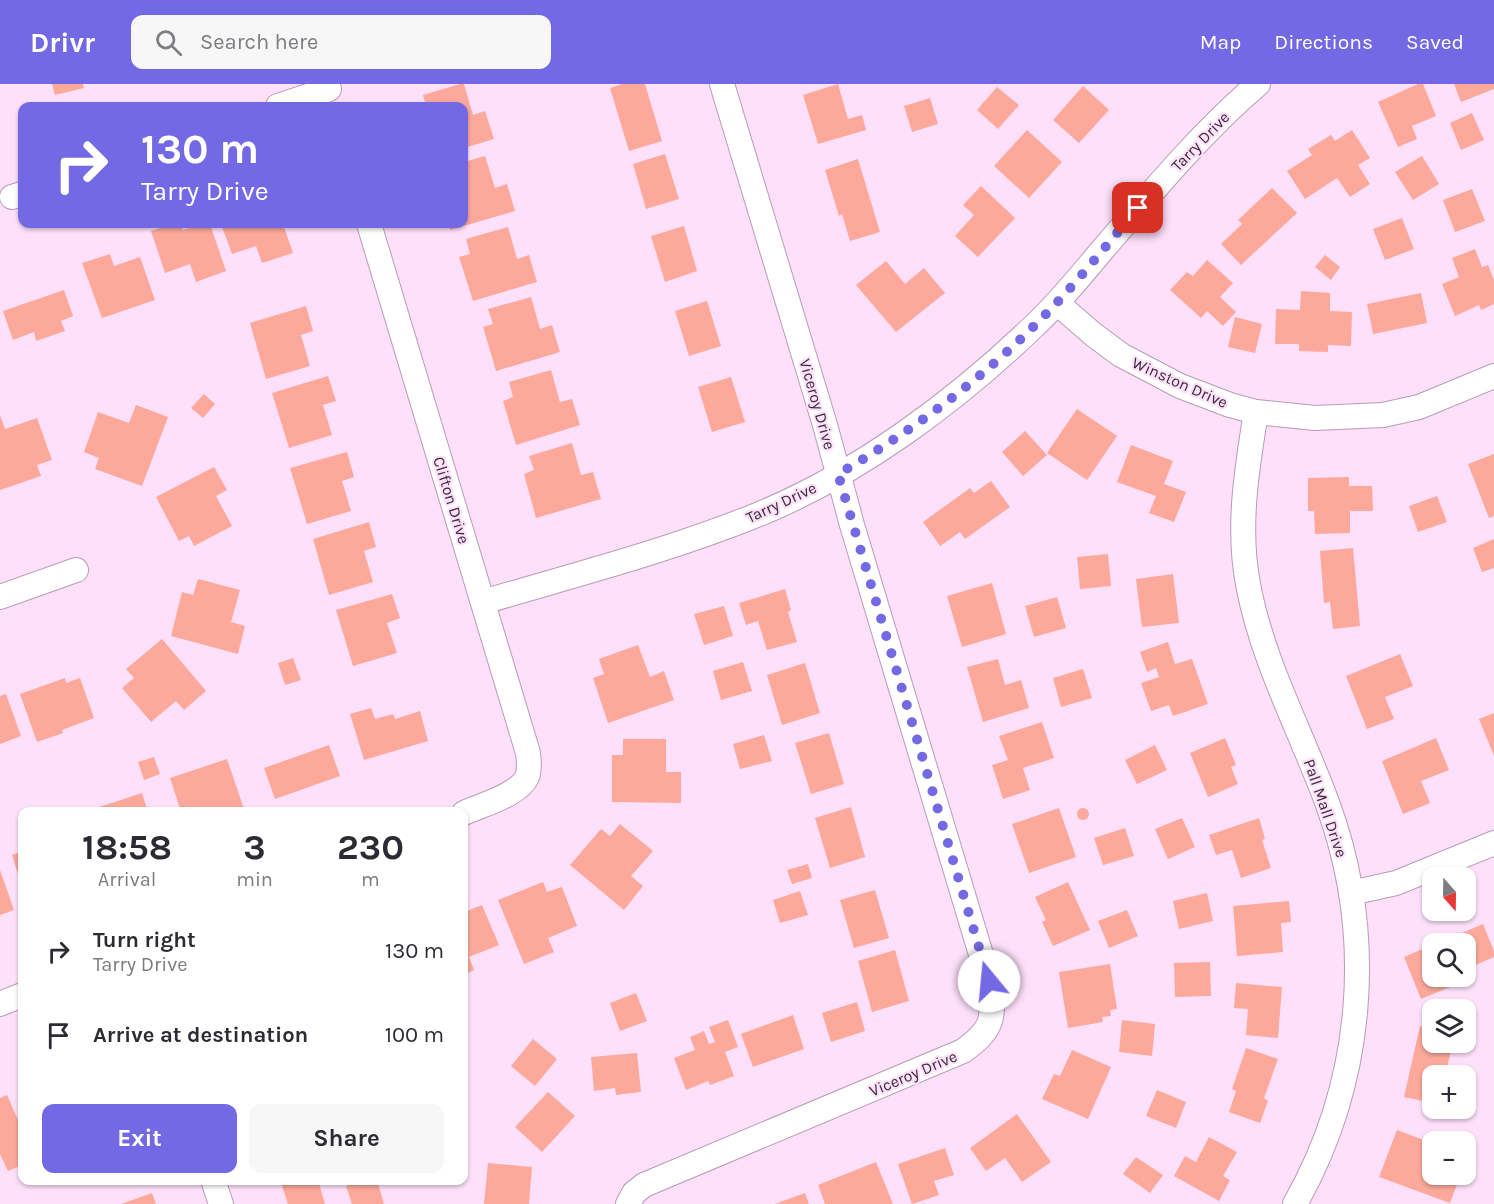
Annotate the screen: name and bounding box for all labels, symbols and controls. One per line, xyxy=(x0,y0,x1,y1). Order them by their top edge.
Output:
search box xyxy=(131,15,551,69)
text: Drivr xyxy=(30,26,95,59)
icon: search xyxy=(152,26,185,59)
text: Search here xyxy=(200,29,318,55)
text: Map xyxy=(1200,30,1241,54)
text: Directions xyxy=(1274,30,1373,54)
text: Saved xyxy=(1406,30,1464,54)
street label: Tarry Drive xyxy=(1167,108,1233,175)
text: 130 m xyxy=(141,124,259,174)
icon: right xyxy=(42,126,120,204)
text: Tarry Drive xyxy=(141,175,269,207)
pin xyxy=(1112,182,1163,233)
icon: arrive xyxy=(1121,191,1154,224)
street label: Winston Drive xyxy=(1129,353,1231,412)
street label: Viceroy Drive xyxy=(796,357,840,452)
street label: Clifton Drive xyxy=(429,454,474,546)
street label: Tarry Drive xyxy=(743,478,819,527)
street label: Pall Mall Drive xyxy=(1300,756,1351,860)
text: 18:58 xyxy=(82,826,172,868)
text: 3 xyxy=(243,826,266,868)
text: 230 xyxy=(337,826,404,868)
north arrow xyxy=(1422,867,1476,921)
map controls xyxy=(1422,867,1476,1185)
text: Arrival xyxy=(98,868,156,891)
text: min xyxy=(236,868,273,891)
text: m xyxy=(361,868,380,891)
text: Turn right xyxy=(93,927,196,953)
button: search xyxy=(1422,933,1476,987)
icon: right xyxy=(42,935,75,968)
text: 130 m xyxy=(385,938,444,964)
position arrow xyxy=(957,949,1021,1013)
text: Tarry Drive xyxy=(93,953,188,976)
button: layers xyxy=(1422,999,1476,1053)
icon: arrive xyxy=(42,1019,75,1052)
text: Arrive at destination xyxy=(93,1022,308,1048)
text: 100 m xyxy=(385,1022,444,1048)
street label: Viceroy Drive xyxy=(867,1046,960,1100)
button: + xyxy=(1422,1065,1476,1119)
button: Exit xyxy=(42,1104,237,1173)
button: Share xyxy=(249,1104,444,1173)
button: − xyxy=(1422,1131,1476,1185)

